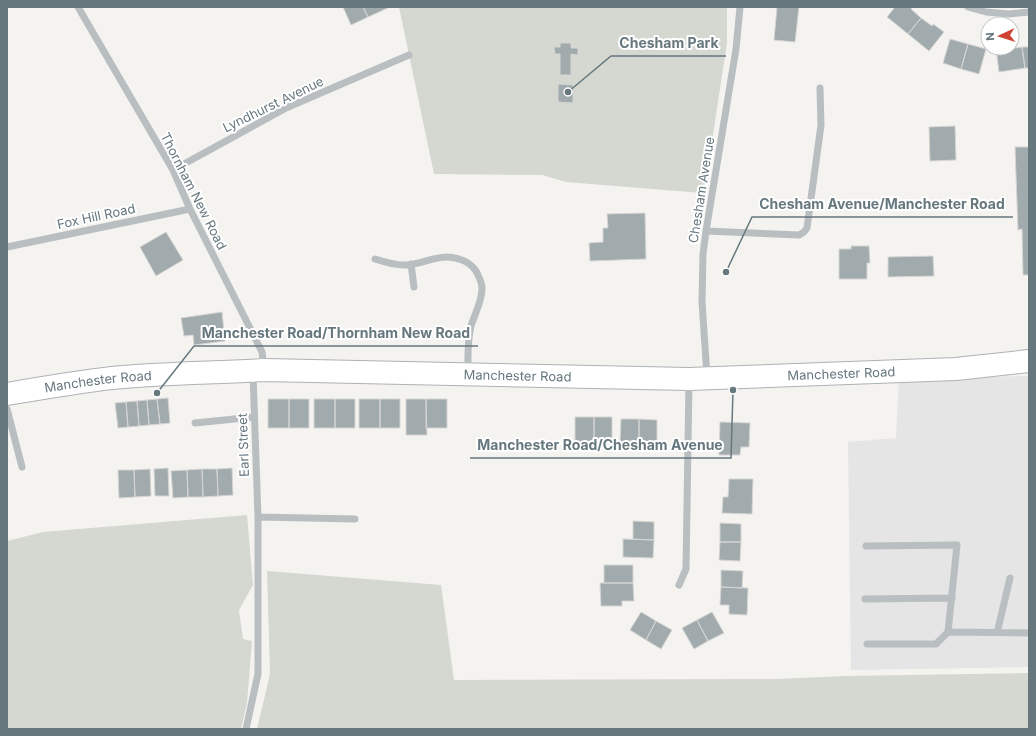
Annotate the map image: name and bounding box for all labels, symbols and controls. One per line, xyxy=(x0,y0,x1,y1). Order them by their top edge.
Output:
north arrow xyxy=(980,16,1020,56)
callout: Chesham Park xyxy=(611,30,726,56)
text: N xyxy=(983,32,997,41)
text: Chesham Park xyxy=(619,34,719,51)
street label: Lyndhurst Avenue xyxy=(220,73,326,135)
street label: Thornham New Road xyxy=(157,130,231,252)
street label: Chesham Avenue xyxy=(685,136,717,244)
callout: Chesham Avenue/Manchester Road xyxy=(752,191,1013,217)
text: Chesham Avenue/Manchester Road xyxy=(759,195,1005,212)
street label: Fox Hill Road xyxy=(55,200,137,232)
callout: Manchester Road/Thornham New Road xyxy=(194,320,478,346)
text: Manchester Road/Thornham New Road xyxy=(202,324,470,341)
street label: Manchester Road xyxy=(787,363,896,383)
street label: Manchester Road xyxy=(463,366,572,385)
street label: Manchester Road xyxy=(43,367,152,396)
street label: Earl Street xyxy=(234,413,252,477)
callout: Manchester Road/Chesham Avenue xyxy=(470,432,731,458)
text: Manchester Road/Chesham Avenue xyxy=(477,436,723,453)

